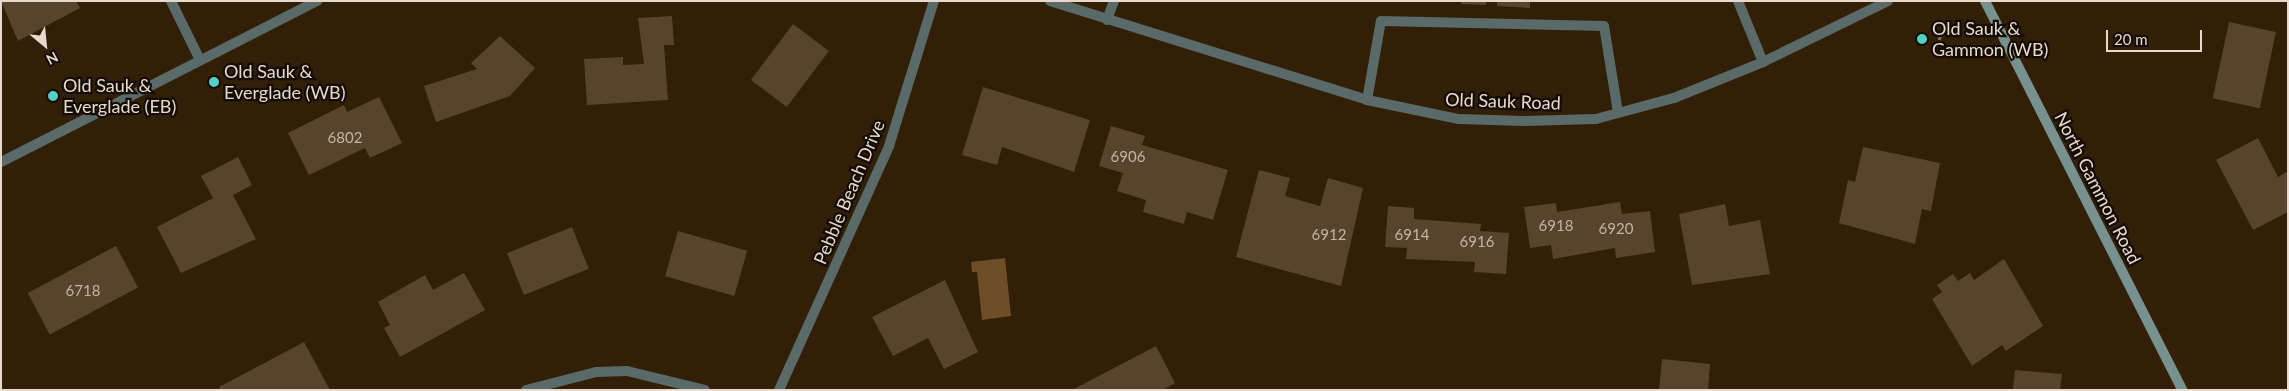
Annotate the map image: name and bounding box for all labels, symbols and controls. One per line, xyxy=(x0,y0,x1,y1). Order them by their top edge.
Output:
place label: Old Sauk & Gammon (WB) xyxy=(1932,18,2048,60)
north arrow xyxy=(20,20,70,70)
scale bar xyxy=(2109,20,2205,52)
text: 20 m xyxy=(2114,30,2148,48)
marker: Old Sauk & Gammon (WB) xyxy=(1916,33,1928,45)
text: N xyxy=(44,49,61,69)
place label: Old Sauk & Everglade (WB) xyxy=(224,61,345,104)
place label: Old Sauk & Everglade (EB) xyxy=(63,75,176,118)
marker: Old Sauk & Everglade (WB) xyxy=(208,76,220,88)
street label: Old Sauk Road xyxy=(1445,88,1561,114)
marker: Old Sauk & Everglade (EB) xyxy=(47,90,59,102)
street label: North Gammon Road xyxy=(2050,108,2146,268)
street label: Pebble Beach Drive xyxy=(809,117,889,267)
house number: 6802 xyxy=(328,129,362,147)
house number: 6906 xyxy=(1111,148,1145,166)
house number: 6918 xyxy=(1539,217,1573,235)
house number: 6920 xyxy=(1599,220,1633,238)
house number: 6912 xyxy=(1312,226,1346,244)
house number: 6914 xyxy=(1395,226,1429,244)
house number: 6916 xyxy=(1460,233,1494,251)
house number: 6718 xyxy=(66,282,100,300)

